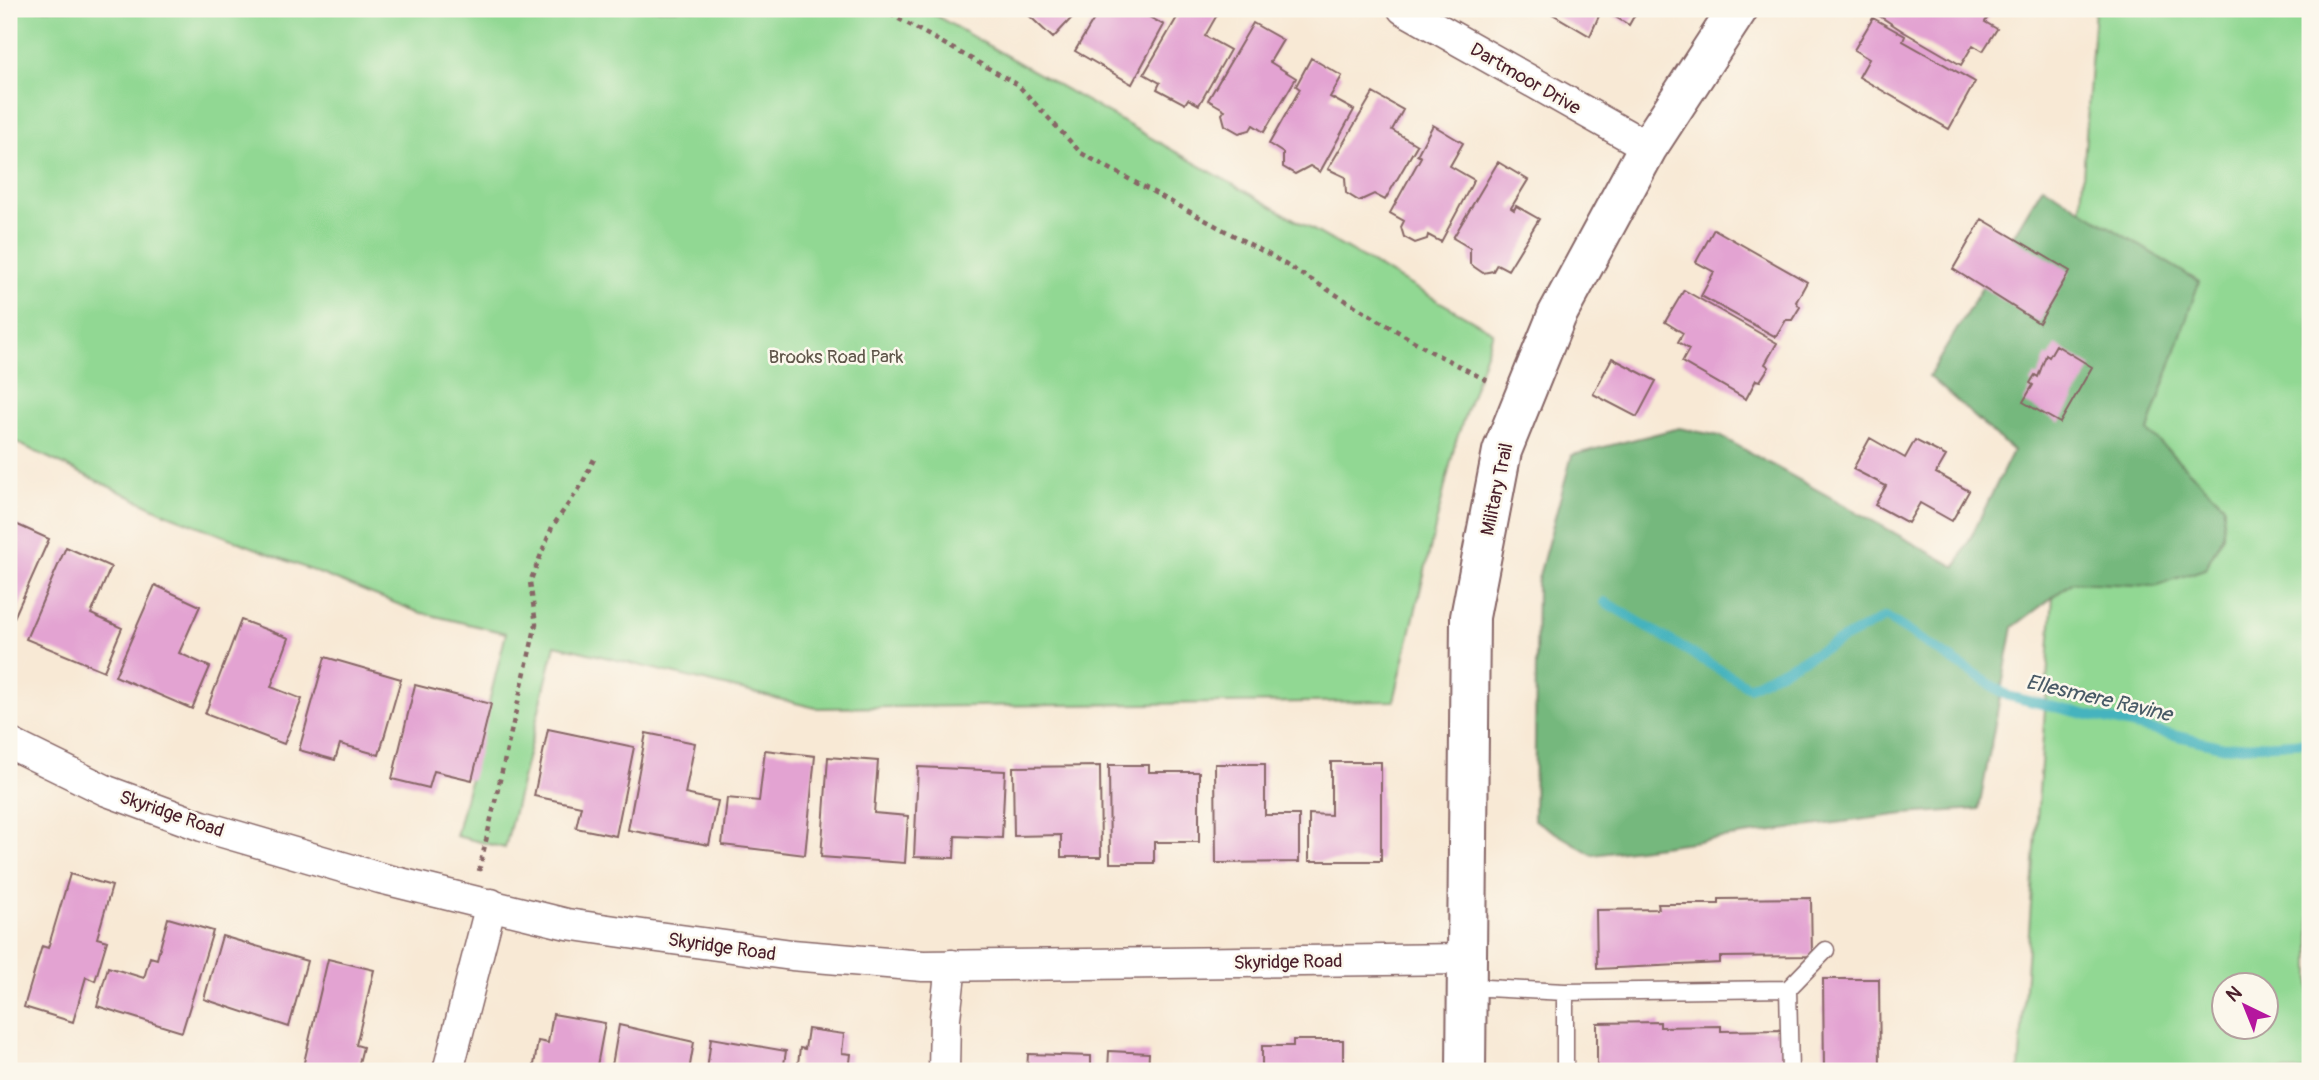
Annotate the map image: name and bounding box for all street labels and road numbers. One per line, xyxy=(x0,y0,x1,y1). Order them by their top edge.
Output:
street label: Dartmoor Drive xyxy=(1466,37,1586,121)
street label: Military Trail xyxy=(1475,441,1518,538)
street label: Skyridge Road xyxy=(116,785,227,843)
street label: Skyridge Road xyxy=(666,928,777,966)
street label: Skyridge Road xyxy=(1233,949,1343,975)

